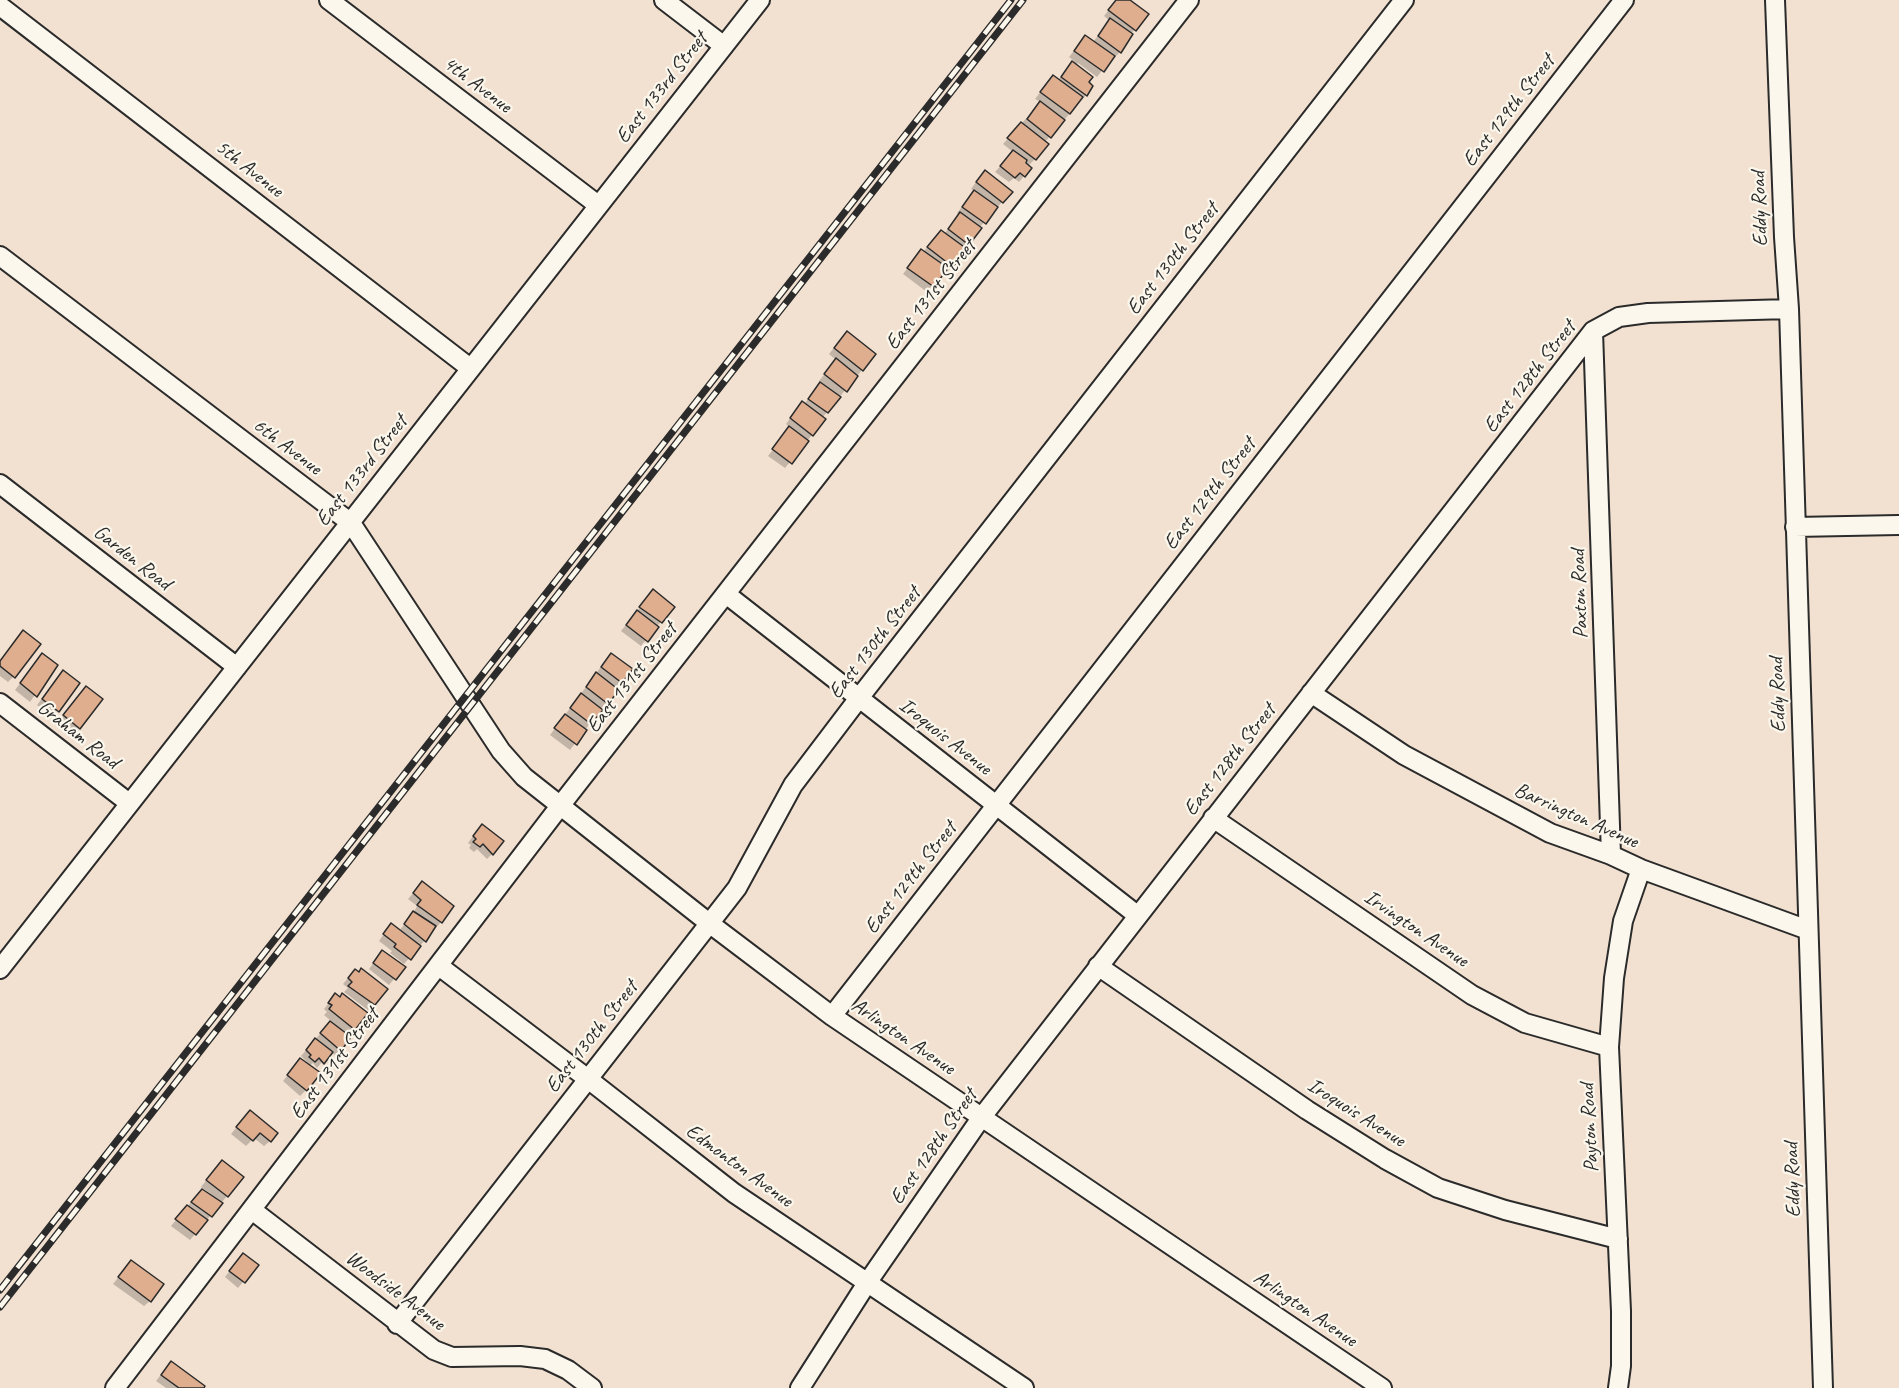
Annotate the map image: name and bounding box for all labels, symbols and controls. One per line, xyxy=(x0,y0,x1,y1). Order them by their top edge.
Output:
street label: East 133rd Street xyxy=(611,27,713,149)
street label: East 129th Street xyxy=(1457,50,1561,172)
street label: 4th Avenue xyxy=(438,51,516,119)
street label: 5th Avenue xyxy=(210,135,288,203)
street label: Eddy Road xyxy=(1746,171,1774,247)
street label: East 130th Street xyxy=(1121,198,1225,320)
street label: East 131st Street xyxy=(880,235,982,355)
street label: East 128th Street xyxy=(1478,316,1582,438)
street label: East 133rd Street xyxy=(311,410,413,532)
street label: 6th Avenue xyxy=(248,413,326,481)
street label: East 129th Street xyxy=(1158,433,1262,555)
street label: Garden Road xyxy=(88,520,176,596)
street label: Paxton Road xyxy=(1566,549,1594,639)
street label: East 130th Street xyxy=(823,582,927,704)
street label: East 131st Street xyxy=(581,618,683,738)
street label: Eddy Road xyxy=(1764,657,1792,733)
street label: Iroquois Avenue xyxy=(894,693,996,781)
street label: Graham Road xyxy=(32,695,124,775)
street label: East 128th Street xyxy=(1178,699,1282,821)
street label: Barrington Avenue xyxy=(1510,777,1642,855)
street label: East 129th Street xyxy=(859,817,963,939)
street label: Irvington Avenue xyxy=(1359,885,1473,973)
street label: East 130th Street xyxy=(540,976,644,1098)
street label: Arlington Avenue xyxy=(846,993,960,1081)
street label: East 131st Street xyxy=(285,1003,385,1125)
street label: Iroquois Avenue xyxy=(1302,1073,1410,1153)
street label: Payton Road xyxy=(1575,1083,1605,1173)
street label: East 128th Street xyxy=(885,1084,983,1210)
street label: Edmonton Avenue xyxy=(681,1119,797,1213)
street label: Eddy Road xyxy=(1779,1142,1807,1218)
street label: Woodside Avenue xyxy=(340,1246,450,1336)
street label: Arlington Avenue xyxy=(1248,1265,1362,1353)

